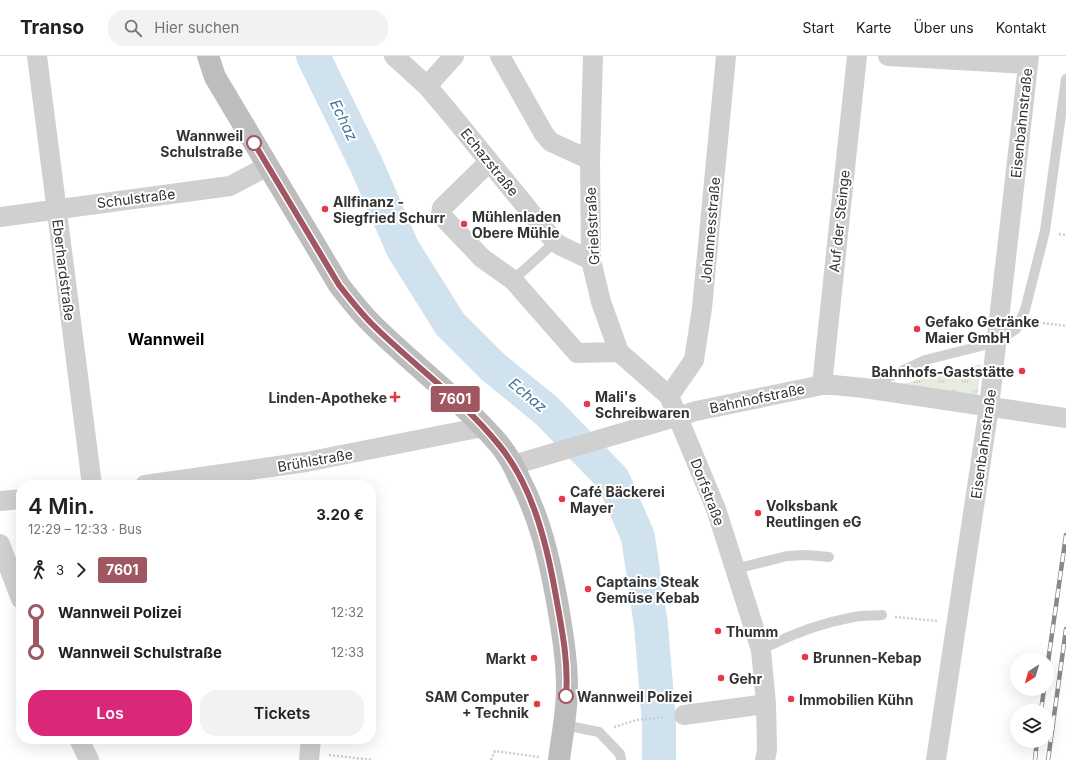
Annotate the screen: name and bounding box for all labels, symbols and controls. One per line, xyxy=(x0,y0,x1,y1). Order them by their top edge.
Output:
search box xyxy=(108,10,388,46)
text: Transo xyxy=(20,16,84,39)
icon: search xyxy=(122,17,144,39)
text: Hier suchen xyxy=(154,18,239,37)
text: Start xyxy=(802,19,834,36)
text: Karte xyxy=(856,19,891,36)
text: Über uns xyxy=(913,19,974,36)
text: Kontakt xyxy=(996,19,1046,36)
street label: Eisenbahnstraße xyxy=(1007,67,1035,179)
water label: Echaz xyxy=(326,96,362,144)
street label: Echazstraße xyxy=(458,125,522,199)
place label: Wannweil Schulstraße xyxy=(160,127,243,160)
marker: Wannweil Schulstraße xyxy=(246,135,262,151)
street label: Auf der Steinge xyxy=(825,169,853,273)
street label: Johannesstraße xyxy=(697,176,723,284)
street label: Schulstraße xyxy=(96,185,176,211)
street label: Grießstraße xyxy=(581,187,603,265)
place label: Allfinanz - Siegfried Schurr xyxy=(333,193,445,226)
marker: Allfinanz - Siegfried Schurr xyxy=(320,204,330,214)
place label: Mühlenladen Obere Mühle xyxy=(472,208,561,241)
street label: Eberhardstraße xyxy=(49,218,79,322)
marker: Mühlenladen Obere Mühle xyxy=(459,219,469,229)
place label: Gefako Getränke Maier GmbH xyxy=(925,313,1039,346)
marker: Gefako Getränke Maier GmbH xyxy=(912,324,922,334)
district label: Wannweil xyxy=(128,329,204,349)
place label: Bahnhofs-Gaststätte xyxy=(872,363,1014,380)
marker: Bahnhofs-Gaststätte xyxy=(1017,366,1027,376)
water label: Echaz xyxy=(505,374,551,416)
street label: Bahnhofstraße xyxy=(708,380,806,416)
line badge: 7601 xyxy=(427,386,483,412)
place label: Mali's Schreibwaren xyxy=(595,388,690,421)
street label: Eisenbahnstraße xyxy=(967,388,999,500)
place label: Linden-Apotheke xyxy=(268,389,387,406)
text: 7601 xyxy=(439,390,471,407)
marker: Linden-Apotheke xyxy=(390,392,400,402)
marker: Mali's Schreibwaren xyxy=(582,399,592,409)
street label: Brühlstraße xyxy=(276,445,354,475)
street label: Dorfstraße xyxy=(687,456,729,528)
place label: Café Bäckerei Mayer xyxy=(570,483,665,516)
text: 4 Min. xyxy=(28,493,95,519)
marker: Café Bäckerei Mayer xyxy=(557,494,567,504)
place label: Volksbank Reutlingen eG xyxy=(766,497,862,530)
text: 3.20 € xyxy=(316,505,364,524)
marker: Volksbank Reutlingen eG xyxy=(753,508,763,518)
text: 12:29 – 12:33 · Bus xyxy=(28,521,142,537)
icon: walk xyxy=(28,559,50,581)
icon: forward xyxy=(70,559,92,581)
text: 7601 xyxy=(106,561,139,578)
text: 3 xyxy=(56,562,64,578)
place label: Captains Steak Gemüse Kebab xyxy=(596,573,700,606)
marker: Captains Steak Gemüse Kebab xyxy=(583,584,593,594)
text: Wannweil Polizei xyxy=(58,603,181,622)
text: 12:32 xyxy=(331,604,364,620)
place label: Thumm xyxy=(726,623,778,640)
marker: Thumm xyxy=(713,626,723,636)
text: Wannweil Schulstraße xyxy=(58,643,222,662)
text: 12:33 xyxy=(331,644,364,660)
place label: Brunnen-Kebap xyxy=(813,649,922,666)
place label: Markt xyxy=(486,650,526,667)
marker: Brunnen-Kebap xyxy=(800,652,810,662)
north arrow xyxy=(1010,652,1054,696)
map controls xyxy=(1010,652,1054,748)
marker: Markt xyxy=(529,653,539,663)
place label: Gehr xyxy=(729,670,763,687)
marker: Gehr xyxy=(716,673,726,683)
place label: SAM Computer + Technik xyxy=(425,688,530,721)
marker: Wannweil Polizei xyxy=(558,688,574,704)
place label: Wannweil Polizei xyxy=(577,688,692,705)
button: Los xyxy=(28,690,192,736)
button: Tickets xyxy=(200,690,364,736)
place label: Immobilien Kühn xyxy=(799,691,913,708)
marker: Immobilien Kühn xyxy=(786,694,796,704)
marker: SAM Computer + Technik xyxy=(532,699,542,709)
button: layers xyxy=(1010,704,1054,748)

